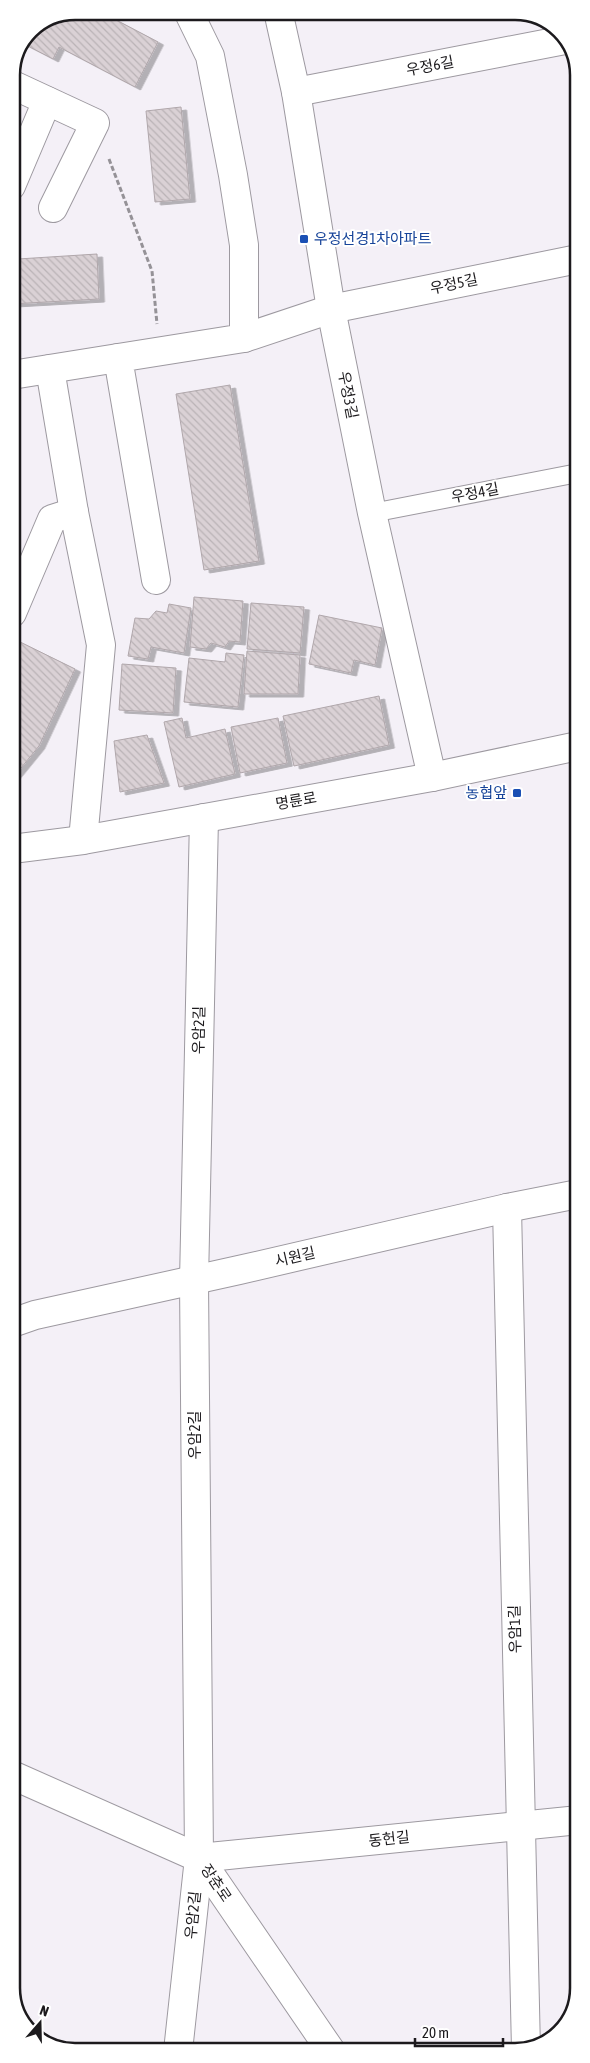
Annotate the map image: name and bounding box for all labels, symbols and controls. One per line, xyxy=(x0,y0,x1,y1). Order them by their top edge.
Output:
street label: 우정6길 xyxy=(405,53,455,78)
place label: 우정선경1차아파트 xyxy=(314,230,432,247)
marker: 우정선경1차아파트 xyxy=(298,233,310,245)
street label: 우정5길 xyxy=(428,270,479,297)
street label: 우정3길 xyxy=(336,370,361,420)
street label: 우정4길 xyxy=(450,480,500,505)
place label: 농협앞 xyxy=(466,784,507,801)
marker: 농협앞 xyxy=(511,787,523,799)
street label: 명륜로 xyxy=(274,789,318,812)
street label: 우암2길 xyxy=(190,1006,207,1054)
street label: 시원길 xyxy=(273,1244,317,1269)
street label: 우암2길 xyxy=(186,1411,203,1459)
street label: 우암1길 xyxy=(506,1605,523,1653)
street label: 동헌길 xyxy=(367,1828,410,1849)
street label: 장춘로 xyxy=(198,1861,235,1905)
street label: 우암2길 xyxy=(182,1890,203,1940)
north arrow xyxy=(15,1998,65,2048)
text: N xyxy=(38,2002,51,2020)
scale bar xyxy=(415,2016,502,2048)
text: 20 m xyxy=(422,2024,449,2041)

